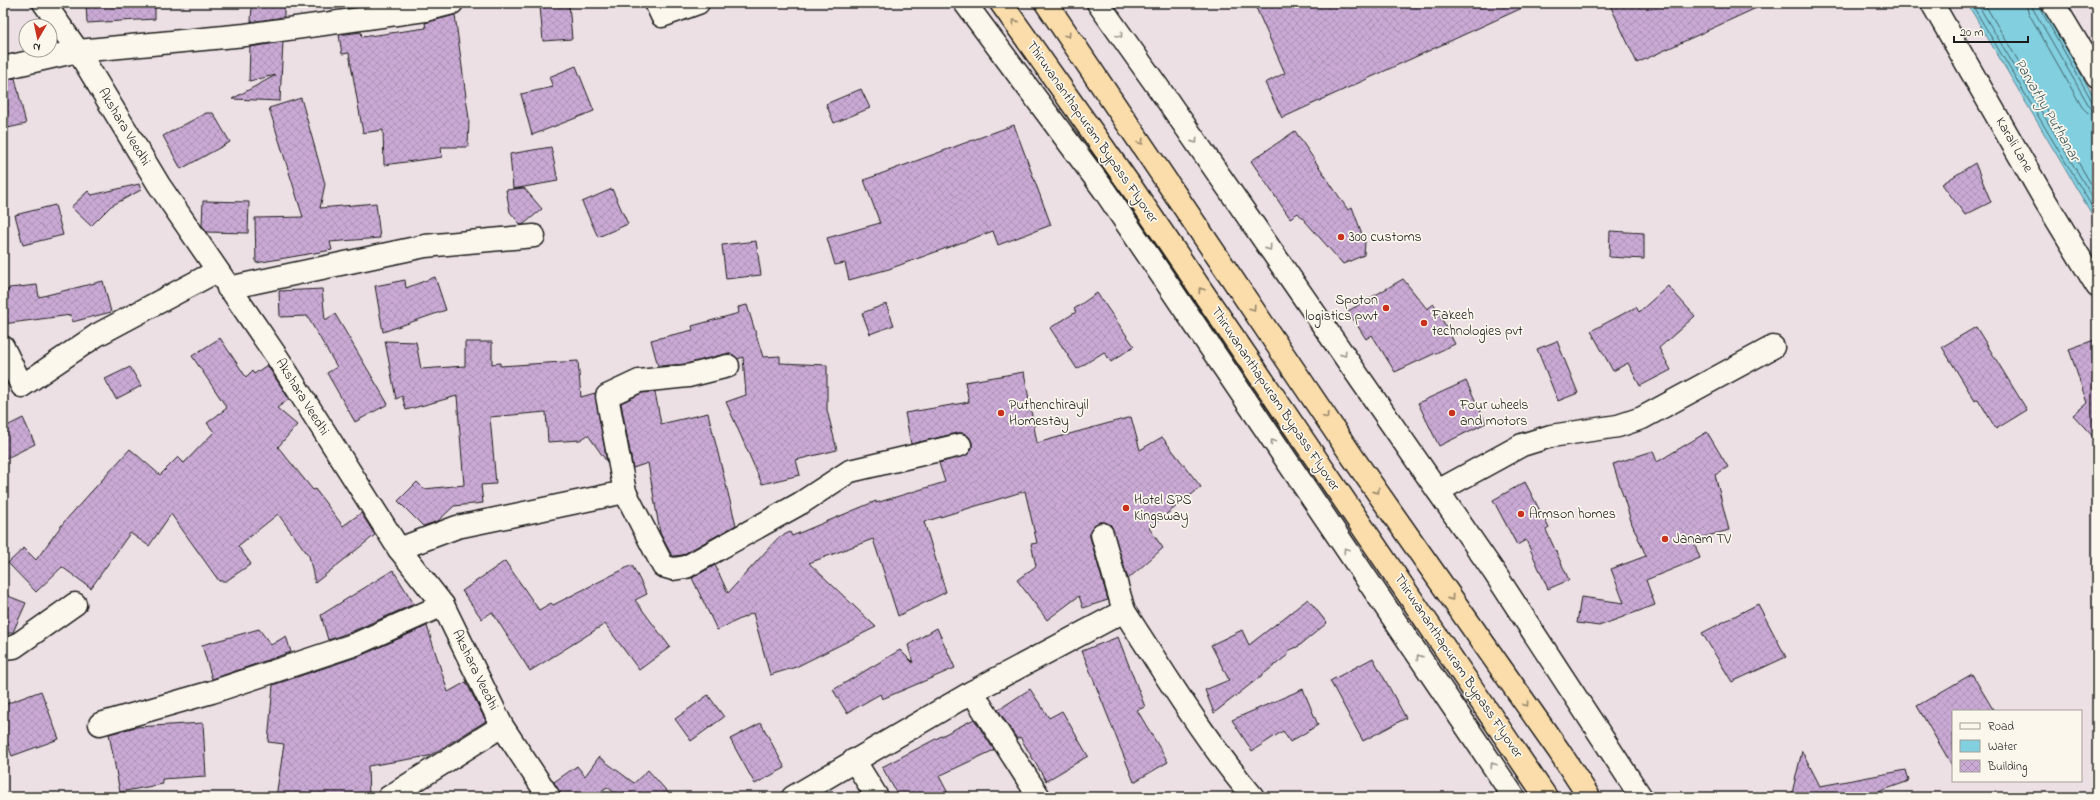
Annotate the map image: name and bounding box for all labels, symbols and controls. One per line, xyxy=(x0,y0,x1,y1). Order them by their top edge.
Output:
north arrow xyxy=(18,18,58,58)
scale bar xyxy=(1954,18,2028,44)
one-way arrow xyxy=(1013,20,1020,27)
text: 20 m xyxy=(1960,24,1983,42)
one-way arrow xyxy=(1115,30,1122,37)
one-way arrow xyxy=(1063,31,1071,38)
street label: Thiruvananthapuram Bypass Flyover xyxy=(1020,37,1164,228)
text: N xyxy=(32,38,42,55)
water label: Parvathy Puthanar xyxy=(2008,55,2087,168)
street label: Akshara Veedhi xyxy=(92,84,156,170)
street label: Karali Lane xyxy=(1990,114,2039,177)
one-way arrow xyxy=(1190,137,1198,144)
one-way arrow xyxy=(1136,138,1143,145)
place label: 300 customs xyxy=(1349,227,1422,248)
marker: 300 customs xyxy=(1336,232,1346,242)
one-way arrow xyxy=(1265,243,1272,250)
one-way arrow xyxy=(1198,287,1206,294)
place label: Spoton logistics pvvt xyxy=(1305,290,1378,328)
street label: Thiruvananthapuram Bypass Flyover xyxy=(1204,303,1345,496)
marker: Spoton logistics pvvt xyxy=(1381,303,1391,313)
one-way arrow xyxy=(1248,304,1256,311)
place label: Fakeeh technologies pvt xyxy=(1431,305,1523,343)
marker: Fakeeh technologies pvt xyxy=(1419,318,1429,328)
one-way arrow xyxy=(1339,350,1346,357)
street label: Akshara Veedhi xyxy=(270,354,334,440)
place label: Puthenchirayil Homestay xyxy=(1009,395,1089,433)
place label: Four wheels and motors xyxy=(1459,395,1528,432)
marker: Puthenchirayil Homestay xyxy=(996,408,1006,418)
marker: Four wheels and motors xyxy=(1447,408,1457,418)
one-way arrow xyxy=(1321,412,1328,419)
one-way arrow xyxy=(1270,439,1278,446)
one-way arrow xyxy=(1372,487,1380,494)
place label: Hotel SPS Kingsway xyxy=(1134,490,1191,528)
marker: Hotel SPS Kingsway xyxy=(1121,503,1131,513)
place label: Armson homes xyxy=(1529,504,1616,525)
marker: Armson homes xyxy=(1516,509,1526,519)
place label: Janam TV xyxy=(1673,529,1731,550)
marker: Janam TV xyxy=(1660,534,1670,544)
one-way arrow xyxy=(1343,547,1351,554)
street label: Thiruvananthapuram Bypass Flyover xyxy=(1387,570,1528,763)
one-way arrow xyxy=(1447,593,1454,600)
street label: Akshara Veedhi xyxy=(446,626,504,714)
one-way arrow xyxy=(1416,654,1424,661)
one-way arrow xyxy=(1521,700,1529,707)
legend xyxy=(1952,710,2082,782)
text: Road xyxy=(1988,718,2014,736)
text: Water xyxy=(1988,738,2017,756)
text: Building xyxy=(1987,758,2027,777)
one-way arrow xyxy=(1491,762,1498,769)

